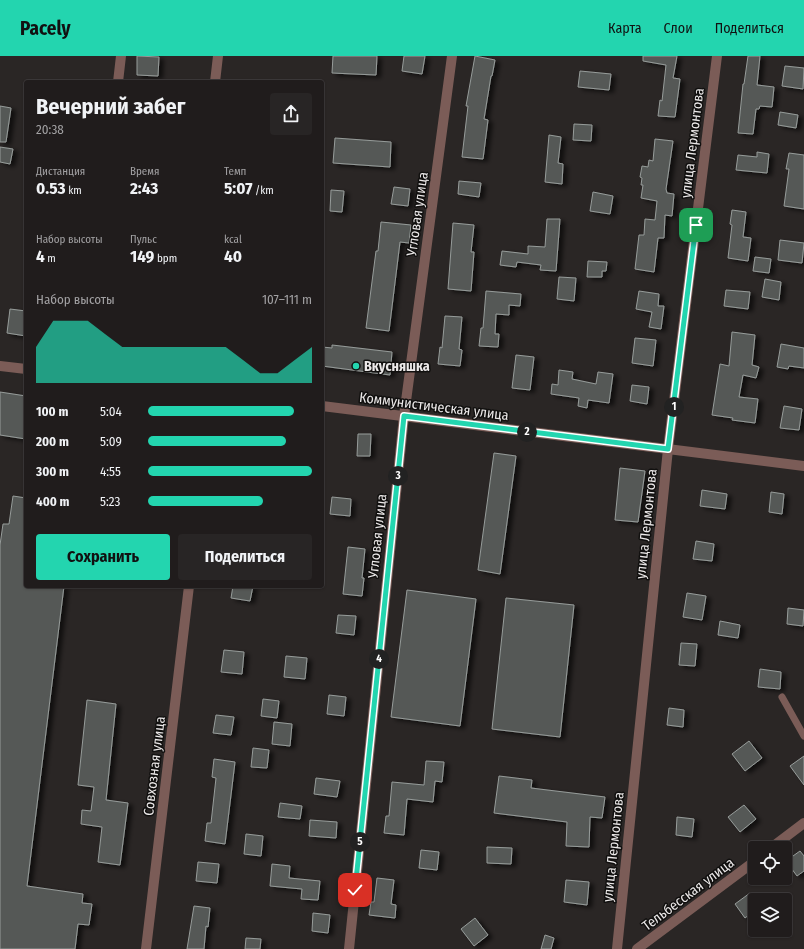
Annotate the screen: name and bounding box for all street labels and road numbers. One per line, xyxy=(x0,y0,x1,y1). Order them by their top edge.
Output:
street label: улица Лермонтова xyxy=(677,87,708,199)
street label: Угловая улица xyxy=(403,171,432,258)
street label: Коммунистическая улица xyxy=(358,389,510,424)
street label: улица Лермонтова xyxy=(632,468,661,580)
street label: Угловая улица xyxy=(365,493,390,580)
street label: Совхозная улица xyxy=(140,715,169,817)
street label: улица Лермонтова xyxy=(599,791,628,903)
street label: Тельбесская улица xyxy=(639,854,738,934)

